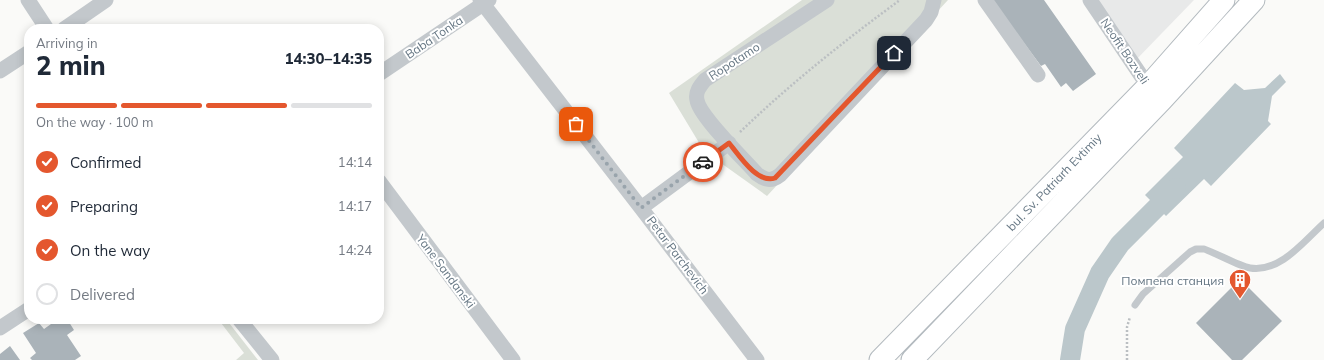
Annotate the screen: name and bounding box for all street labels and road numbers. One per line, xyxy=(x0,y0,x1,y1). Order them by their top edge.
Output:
street label: Baba Tonka xyxy=(402,12,466,62)
street label: Neofit Bozveli xyxy=(1097,15,1153,87)
street label: Ropotamo xyxy=(706,39,762,83)
street label: bul. Sv. Patriarh Evtimiy xyxy=(1003,130,1105,234)
street label: Petar Parchevich xyxy=(644,213,712,297)
street label: Yane Sandanski xyxy=(413,230,479,311)

